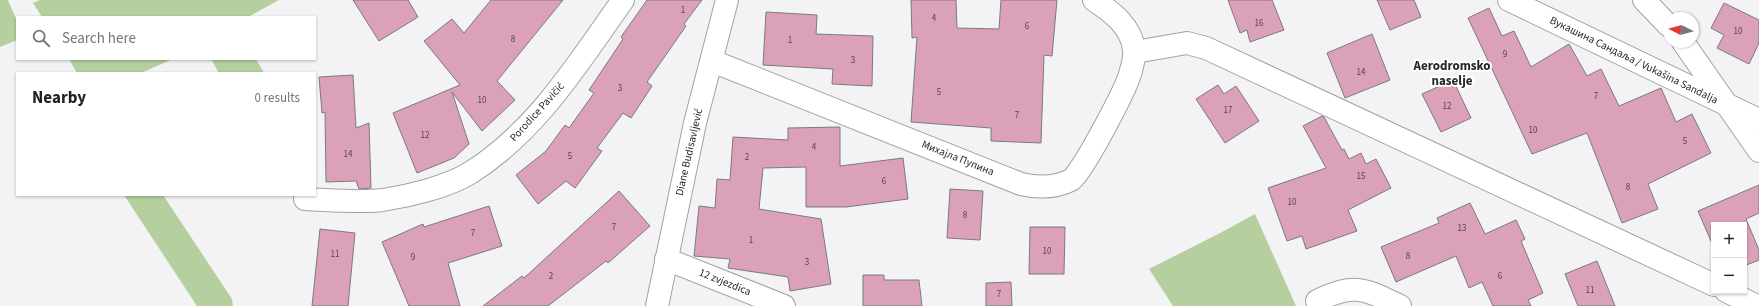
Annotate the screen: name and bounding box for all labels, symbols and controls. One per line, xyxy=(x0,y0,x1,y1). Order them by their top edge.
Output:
house number: 1 xyxy=(681,4,685,17)
house number: 4 xyxy=(932,12,937,25)
north arrow xyxy=(1663,12,1699,48)
street label: Вукашина Сандаља / Vukašina Sandalja xyxy=(1547,13,1721,107)
search box xyxy=(16,16,316,60)
house number: 16 xyxy=(1255,17,1264,30)
house number: 6 xyxy=(1025,20,1030,33)
house number: 10 xyxy=(1734,25,1743,38)
icon: search xyxy=(30,27,52,49)
text: Search here xyxy=(62,28,136,49)
house number: 8 xyxy=(511,33,516,46)
house number: 1 xyxy=(788,34,792,47)
house number: 9 xyxy=(1503,48,1508,61)
house number: 3 xyxy=(851,54,856,67)
district label: Aerodromsko naselje xyxy=(1412,57,1491,90)
house number: 14 xyxy=(1357,66,1366,79)
street label: Porodice Pavičić xyxy=(506,79,568,145)
house number: 3 xyxy=(618,82,623,95)
text: Nearby xyxy=(32,86,86,110)
house number: 5 xyxy=(937,86,942,99)
text: 0 results xyxy=(255,89,300,107)
house number: 7 xyxy=(1594,90,1599,103)
house number: 10 xyxy=(478,94,487,107)
house number: 12 xyxy=(1443,100,1452,113)
house number: 17 xyxy=(1224,104,1233,117)
street label: Diane Budisavljević xyxy=(672,107,706,197)
house number: 7 xyxy=(1015,109,1020,122)
house number: 10 xyxy=(1529,124,1538,137)
house number: 12 xyxy=(421,129,430,142)
house number: 5 xyxy=(1683,135,1688,148)
street label: Михајла Пупина xyxy=(919,137,997,179)
house number: 4 xyxy=(812,141,817,154)
house number: 14 xyxy=(344,148,353,161)
house number: 5 xyxy=(568,150,573,163)
house number: 2 xyxy=(745,151,750,164)
house number: 15 xyxy=(1357,170,1366,183)
house number: 6 xyxy=(882,175,887,188)
house number: 8 xyxy=(1626,181,1631,194)
house number: 10 xyxy=(1288,196,1297,209)
house number: 8 xyxy=(963,209,968,222)
house number: 7 xyxy=(612,221,617,234)
house number: 13 xyxy=(1458,222,1467,235)
map controls xyxy=(1711,222,1747,294)
button: + xyxy=(1711,222,1747,258)
house number: 7 xyxy=(471,227,476,240)
house number: 1 xyxy=(749,234,753,247)
house number: 10 xyxy=(1043,245,1052,258)
house number: 11 xyxy=(331,248,339,261)
house number: 8 xyxy=(1406,250,1411,263)
house number: 9 xyxy=(411,251,416,264)
house number: 3 xyxy=(805,256,810,269)
button: − xyxy=(1711,258,1747,294)
street label: 12 zvjezdica xyxy=(697,265,753,299)
house number: 2 xyxy=(549,270,554,283)
house number: 6 xyxy=(1498,270,1503,283)
house number: 11 xyxy=(1586,284,1594,297)
house number: 7 xyxy=(997,288,1002,301)

